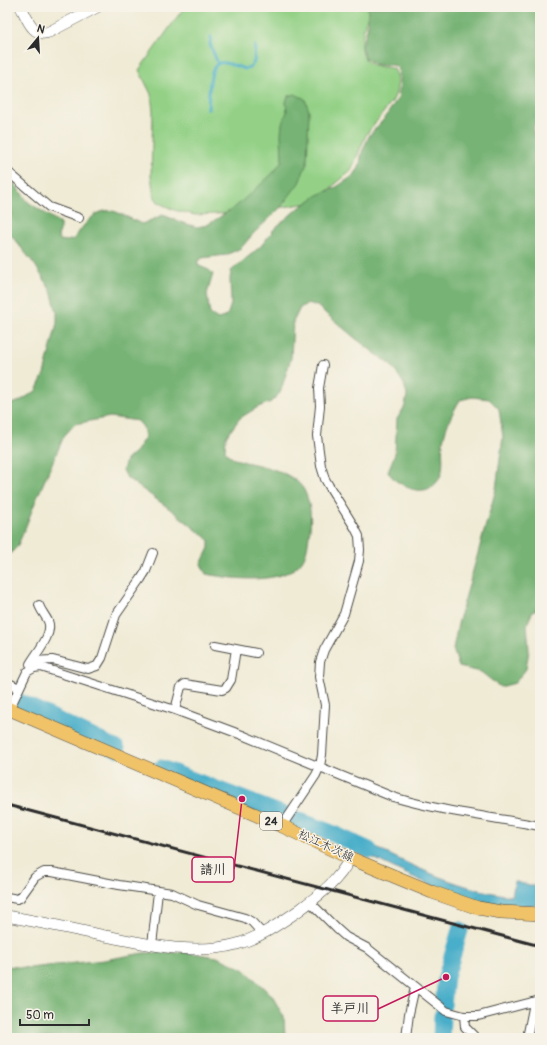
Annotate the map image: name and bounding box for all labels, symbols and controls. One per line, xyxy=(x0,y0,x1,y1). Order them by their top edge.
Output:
north arrow xyxy=(18,18,58,58)
text: N xyxy=(35,22,47,36)
road number: 24 xyxy=(260,812,282,830)
street label: 松江木次線 xyxy=(296,827,356,865)
callout: 請川 xyxy=(192,857,234,882)
text: 請川 xyxy=(200,862,226,878)
callout: 羊戸川 xyxy=(323,996,378,1021)
scale bar xyxy=(20,1001,89,1027)
text: 羊戸川 xyxy=(330,1001,370,1017)
text: 50 m xyxy=(26,1008,54,1023)

